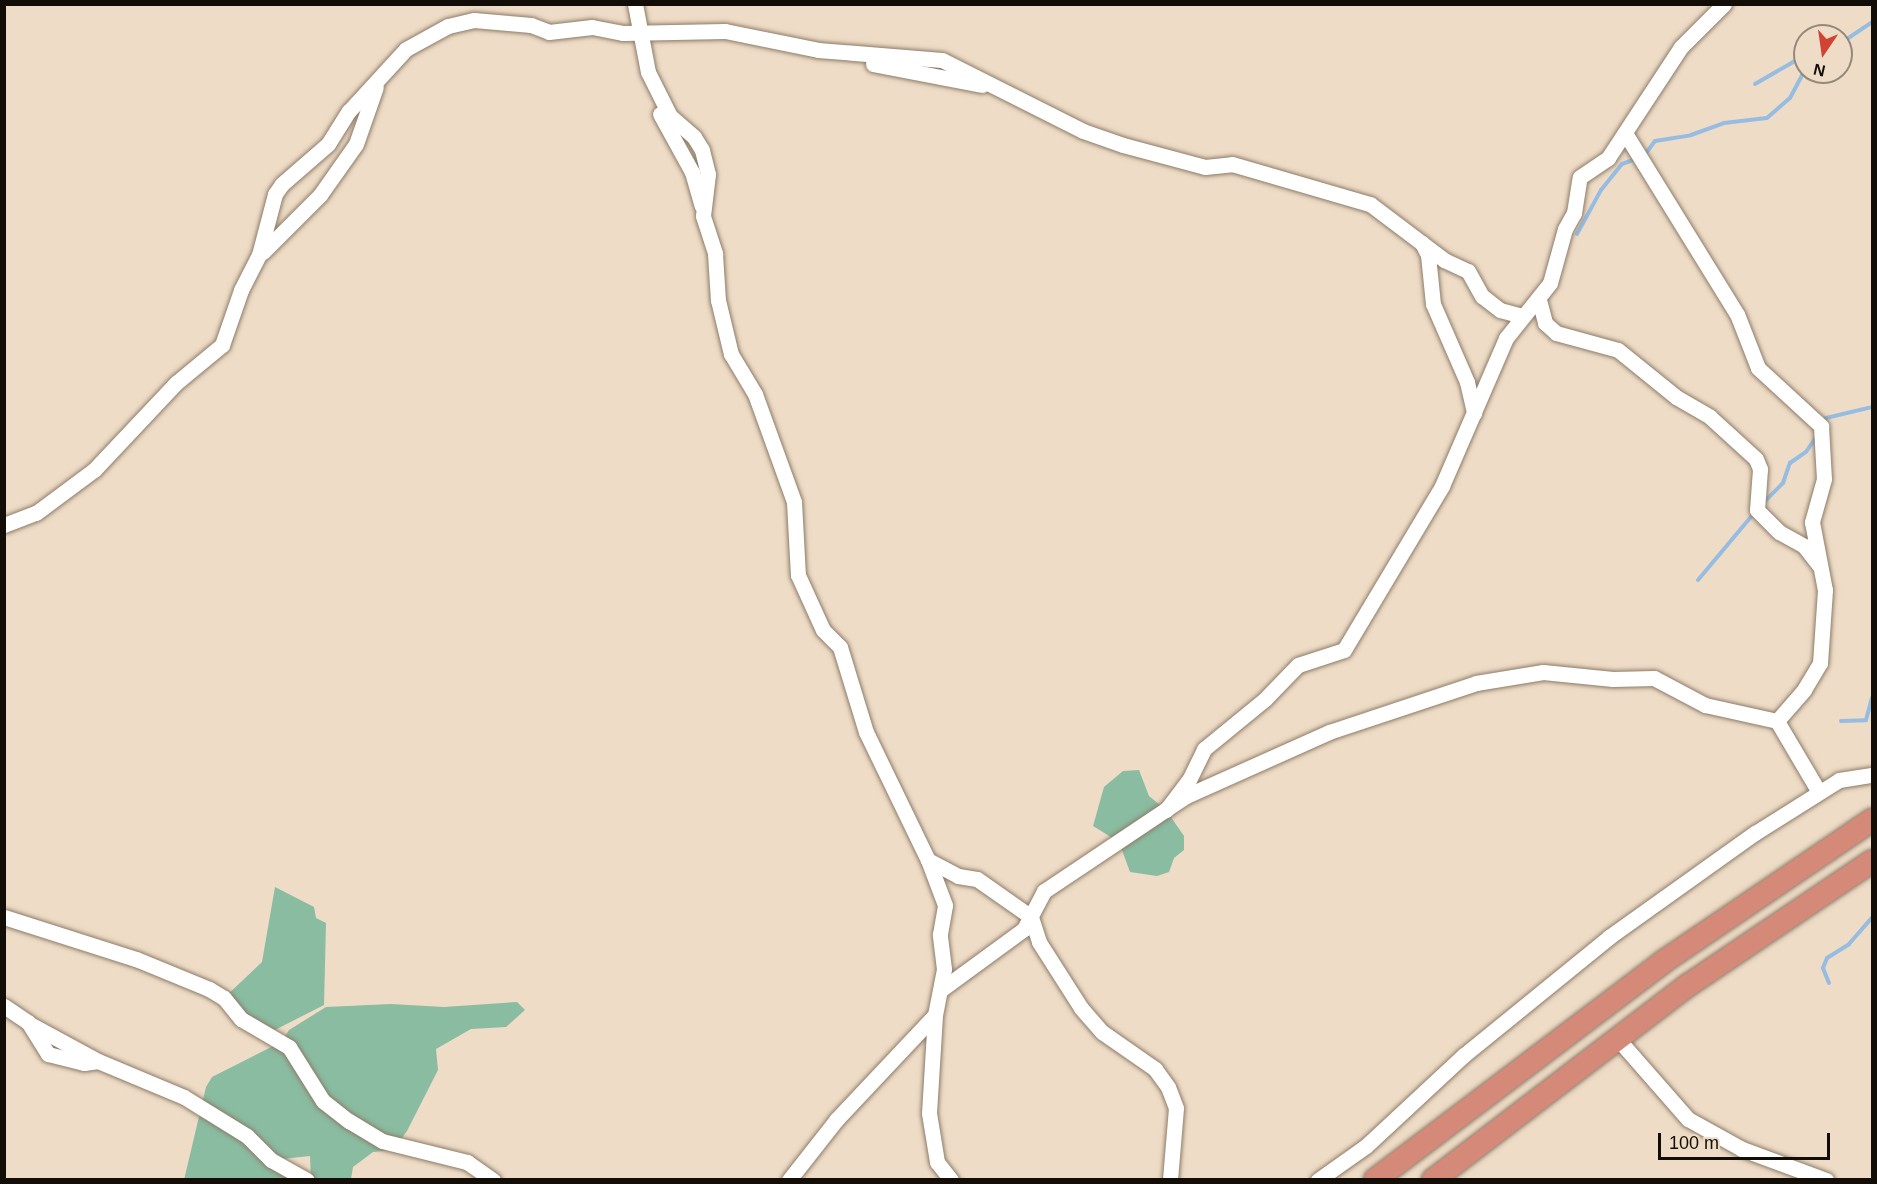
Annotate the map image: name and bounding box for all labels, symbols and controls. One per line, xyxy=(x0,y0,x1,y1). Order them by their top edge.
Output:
north arrow xyxy=(1793,24,1853,84)
text: N xyxy=(1812,60,1827,80)
scale bar xyxy=(1661,1121,1834,1159)
text: 100 m xyxy=(1669,1133,1719,1153)

